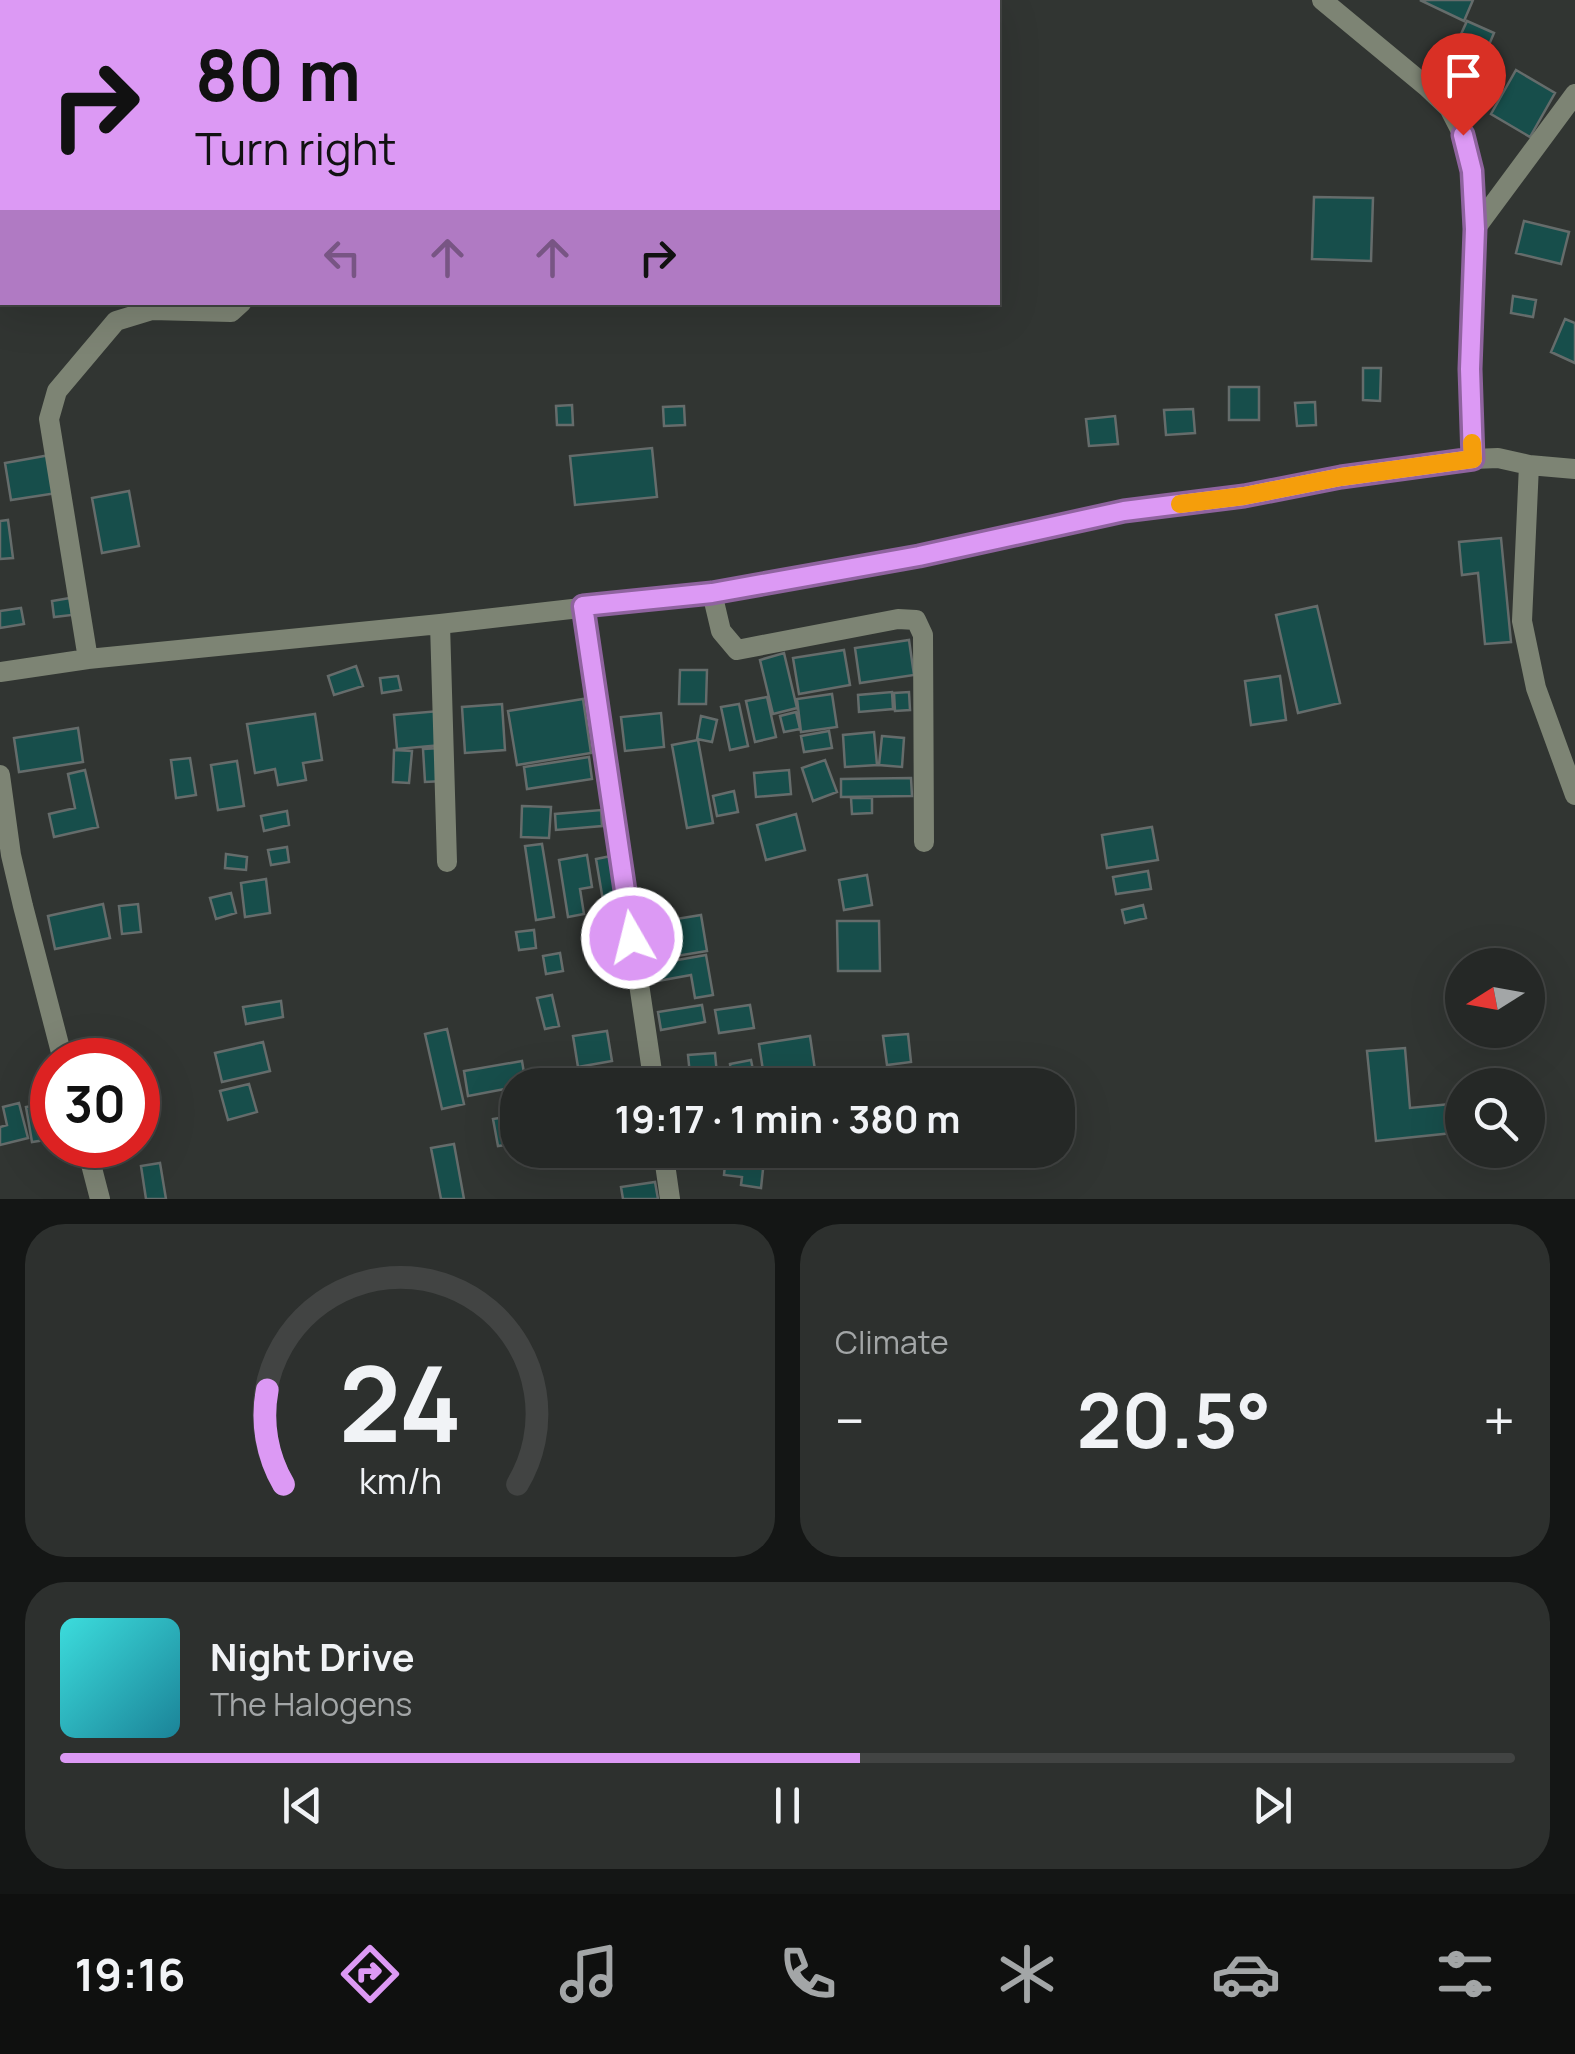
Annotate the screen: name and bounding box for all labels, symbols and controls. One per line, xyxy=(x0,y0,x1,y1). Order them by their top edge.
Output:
text: 80 m xyxy=(195,26,361,122)
pin xyxy=(1421,33,1506,136)
icon: right xyxy=(30,40,160,170)
icon: arrive xyxy=(1436,48,1491,103)
text: Turn right xyxy=(195,117,396,179)
icon: left xyxy=(315,230,370,285)
icon: ahead xyxy=(420,230,475,285)
icon: ahead xyxy=(525,230,580,285)
icon: right xyxy=(630,230,685,285)
position arrow xyxy=(580,886,684,990)
north arrow xyxy=(1445,948,1545,1048)
map controls xyxy=(1445,948,1545,1168)
speed limit sign: 30 xyxy=(30,1038,160,1168)
button: search xyxy=(1445,1068,1545,1168)
text: 19:17 · 1 min · 380 m xyxy=(615,1092,960,1144)
text: Climate xyxy=(835,1320,949,1364)
text: 24 xyxy=(338,1331,462,1473)
text: 20.5° xyxy=(1077,1368,1271,1471)
text: − xyxy=(835,1382,865,1458)
text: + xyxy=(1483,1382,1515,1458)
text: km/h xyxy=(358,1456,442,1505)
text: Night Drive xyxy=(210,1630,415,1682)
text: The Halogens xyxy=(210,1682,412,1726)
icon: previous xyxy=(275,1778,330,1833)
icon: pause xyxy=(760,1778,815,1833)
icon: next xyxy=(1245,1778,1300,1833)
icon: directions xyxy=(335,1939,405,2009)
icon: music xyxy=(554,1939,624,2009)
icon: phone xyxy=(773,1939,843,2009)
icon: climate xyxy=(992,1939,1062,2009)
icon: car xyxy=(1211,1939,1281,2009)
icon: filters xyxy=(1430,1939,1500,2009)
text: 19:16 xyxy=(75,1943,185,2005)

